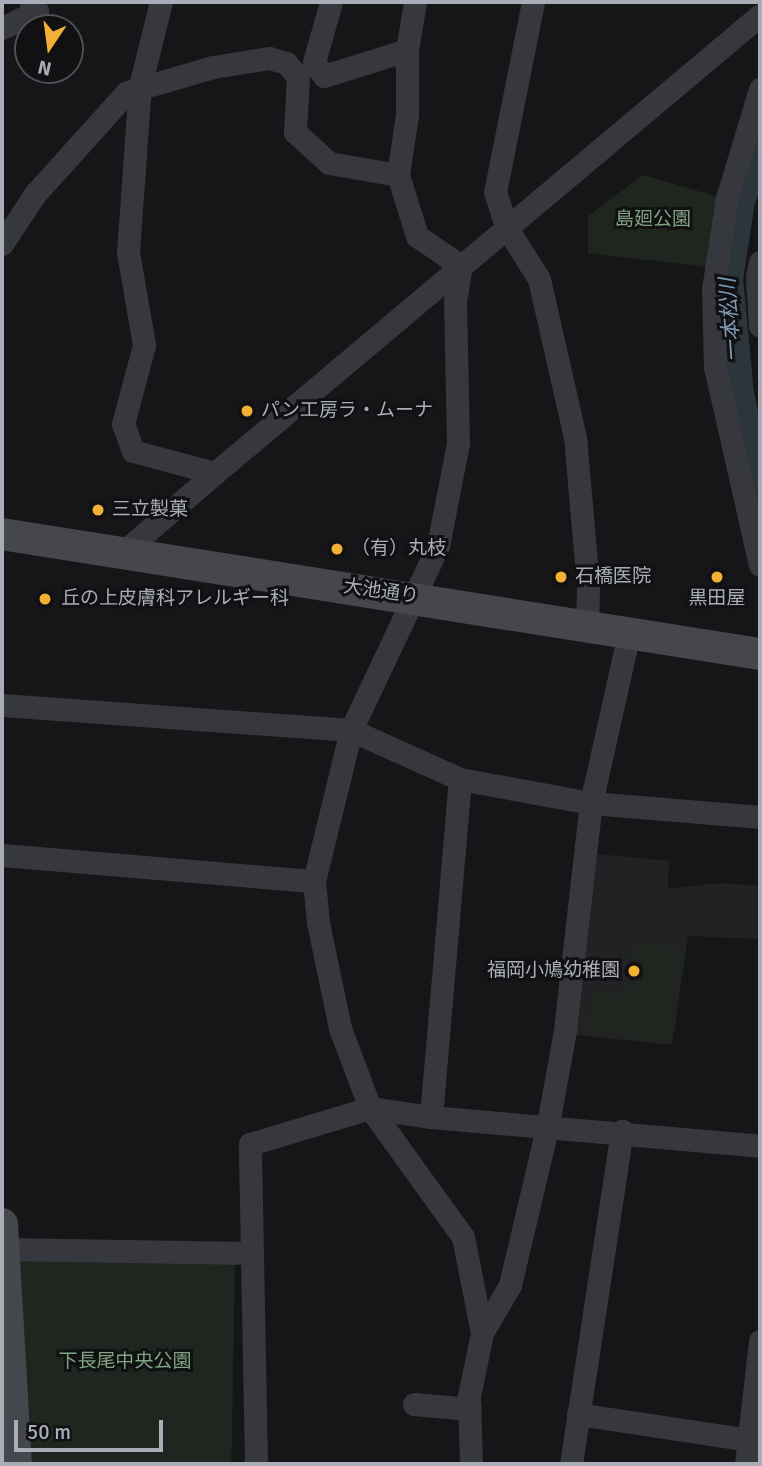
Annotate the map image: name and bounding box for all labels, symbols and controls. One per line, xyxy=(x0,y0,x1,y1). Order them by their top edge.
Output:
north arrow xyxy=(14,14,84,84)
text: N xyxy=(36,54,54,81)
park label: 島廻公園 xyxy=(615,209,691,231)
water label: 一本松川 xyxy=(715,277,745,363)
place label: パン工房ラ・ムーナ xyxy=(261,400,432,422)
marker: パン工房ラ・ムーナ xyxy=(239,403,255,419)
place label: 三立製菓 xyxy=(112,499,188,521)
marker: 三立製菓 xyxy=(90,502,106,518)
place label: （有）丸枝 xyxy=(351,538,446,560)
marker: （有）丸枝 xyxy=(329,541,345,557)
place label: 石橋医院 xyxy=(575,566,651,588)
marker: 石橋医院 xyxy=(553,569,569,585)
marker: 黒田屋 xyxy=(709,569,725,585)
street label: 大池通り xyxy=(342,575,420,609)
place label: 丘の上皮膚科アレルギー科 xyxy=(61,588,289,610)
place label: 黒田屋 xyxy=(689,588,745,610)
marker: 丘の上皮膚科アレルギー科 xyxy=(35,589,55,609)
place label: 福岡小鳩幼稚園 xyxy=(487,960,620,982)
marker: 福岡小鳩幼稚園 xyxy=(626,963,642,979)
park label: 下長尾中央公園 xyxy=(59,1351,191,1373)
scale bar xyxy=(18,1406,166,1450)
text: 50 m xyxy=(27,1419,71,1445)

